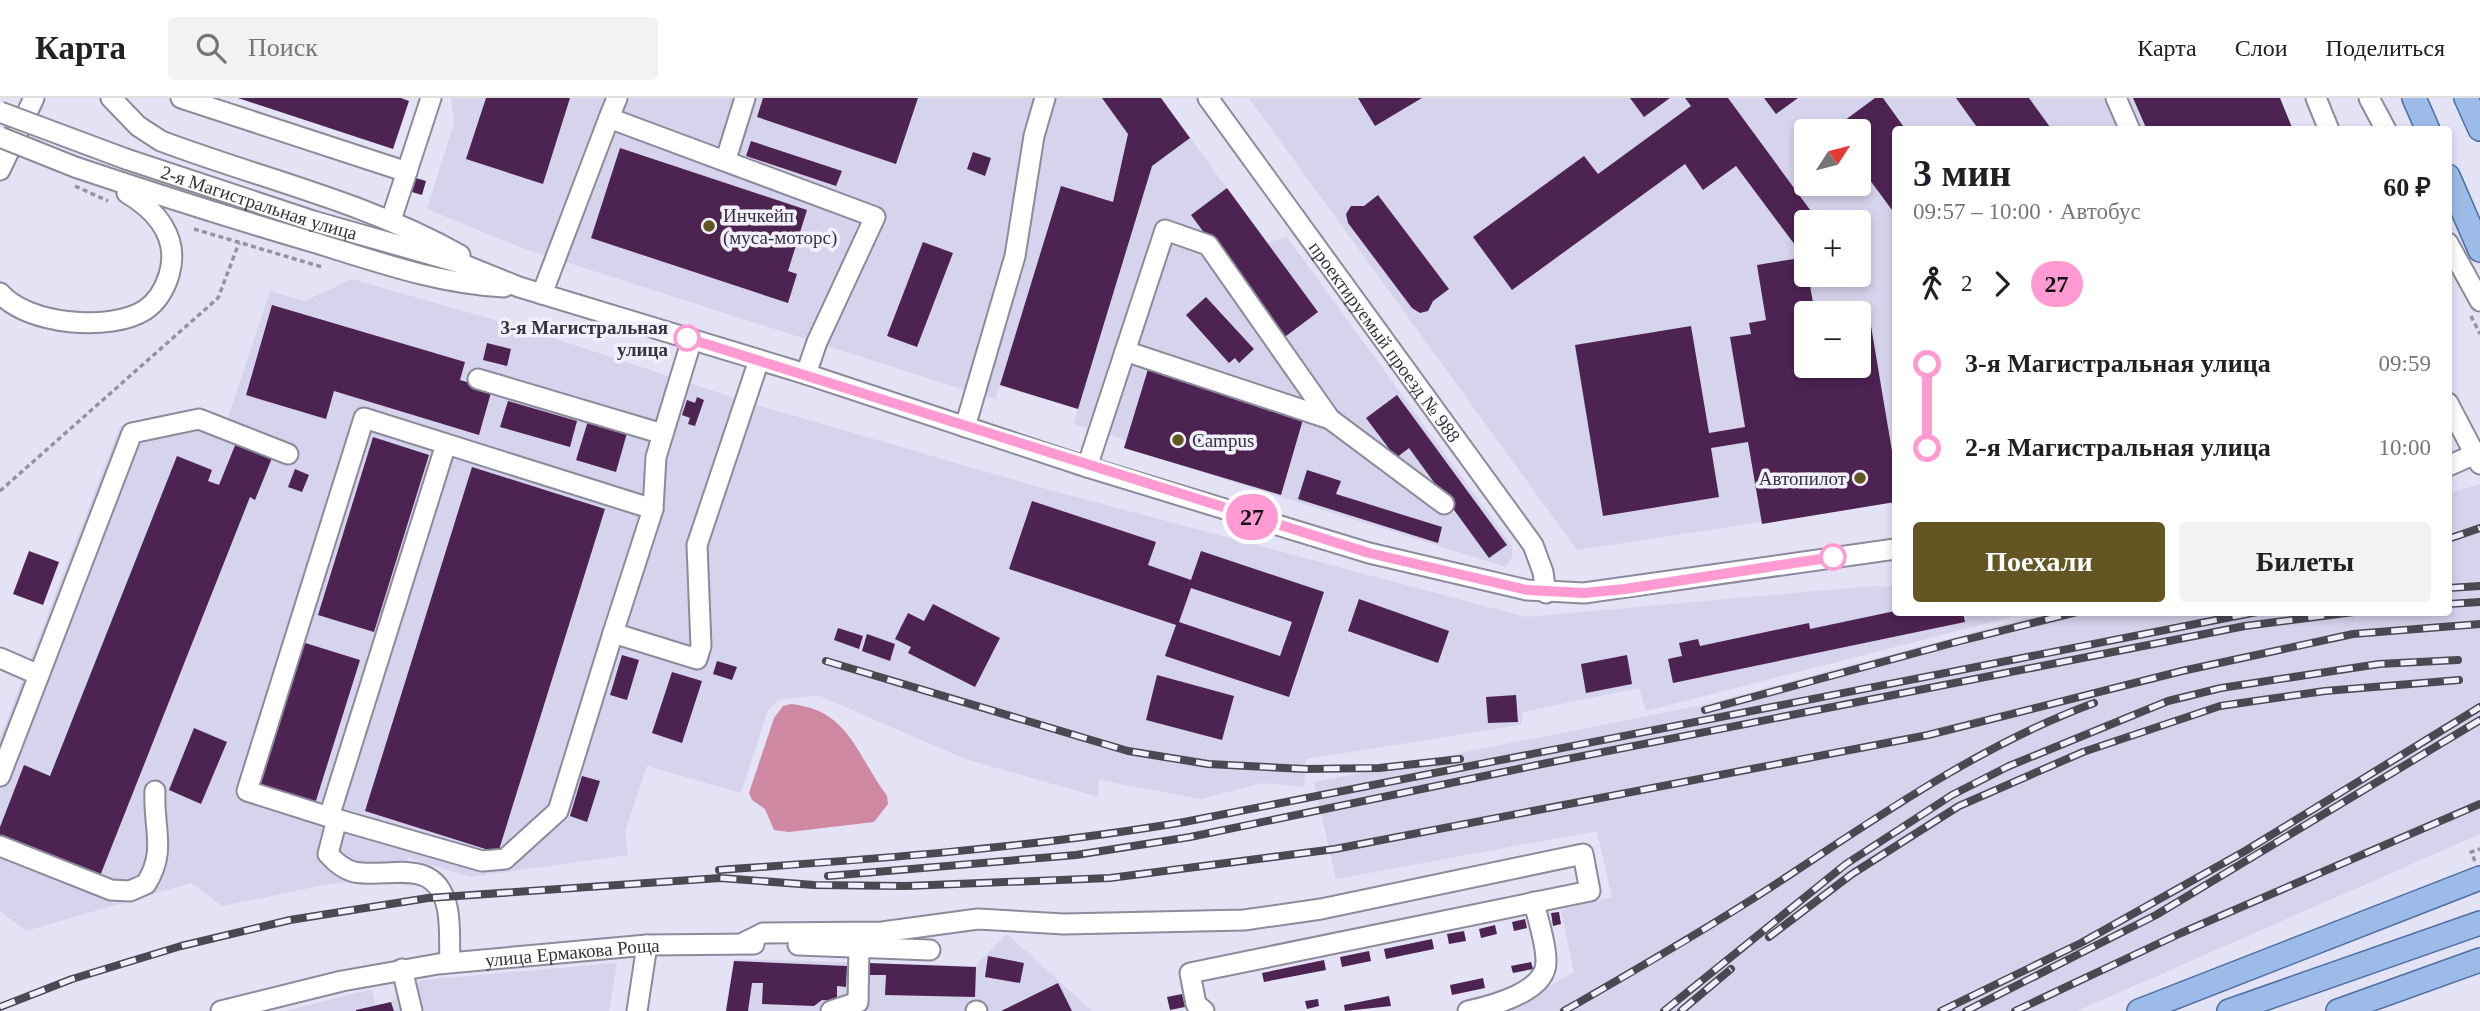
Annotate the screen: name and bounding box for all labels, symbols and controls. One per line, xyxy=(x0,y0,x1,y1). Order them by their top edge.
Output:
search box xyxy=(168,17,658,80)
icon: search xyxy=(192,29,230,67)
text: Карта xyxy=(35,30,126,66)
text: Поиск xyxy=(248,33,318,62)
text: Карта xyxy=(2137,35,2197,61)
text: Слои xyxy=(2235,35,2288,61)
text: Поделиться xyxy=(2326,35,2445,61)
north arrow xyxy=(1794,119,1871,196)
map controls xyxy=(1794,119,1871,378)
text: 3 мин xyxy=(1913,152,2011,194)
street label: 2-я Магистральная улица xyxy=(158,161,360,244)
text: 60 ₽ xyxy=(2383,173,2431,202)
text: 09:57 – 10:00 · Автобус xyxy=(1913,199,2141,224)
place label: Инчкейп (муса-моторс) xyxy=(723,205,837,249)
button: + xyxy=(1794,210,1871,287)
marker: Инчкейп (муса-моторс) xyxy=(701,218,717,234)
street label: проектируемый проезд № 988 xyxy=(1305,237,1465,446)
icon: walk xyxy=(1913,265,1951,303)
icon: forward xyxy=(1983,265,2021,303)
text: 2 xyxy=(1961,271,1973,296)
text: 27 xyxy=(2045,271,2069,297)
button: − xyxy=(1794,301,1871,378)
place label: 3-я Магистральная улица xyxy=(500,317,668,360)
marker: 3-я Магистральная улица xyxy=(674,325,700,351)
text: 3-я Магистральная улица xyxy=(1965,349,2271,378)
text: 09:59 xyxy=(2379,351,2431,376)
place label: Campus xyxy=(1192,430,1254,451)
marker: Campus xyxy=(1170,432,1186,448)
text: 2-я Магистральная улица xyxy=(1965,433,2271,462)
text: 10:00 xyxy=(2379,435,2431,460)
place label: Автопилот xyxy=(1759,468,1847,489)
marker: Автопилот xyxy=(1852,470,1868,486)
line badge: 27 xyxy=(1220,494,1284,540)
text: 27 xyxy=(1240,504,1264,530)
button: Поехали xyxy=(1913,522,2165,602)
button: Билеты xyxy=(2179,522,2431,602)
unlabelled marker xyxy=(1820,544,1846,570)
street label: улица Ермакова Роща xyxy=(484,934,660,970)

